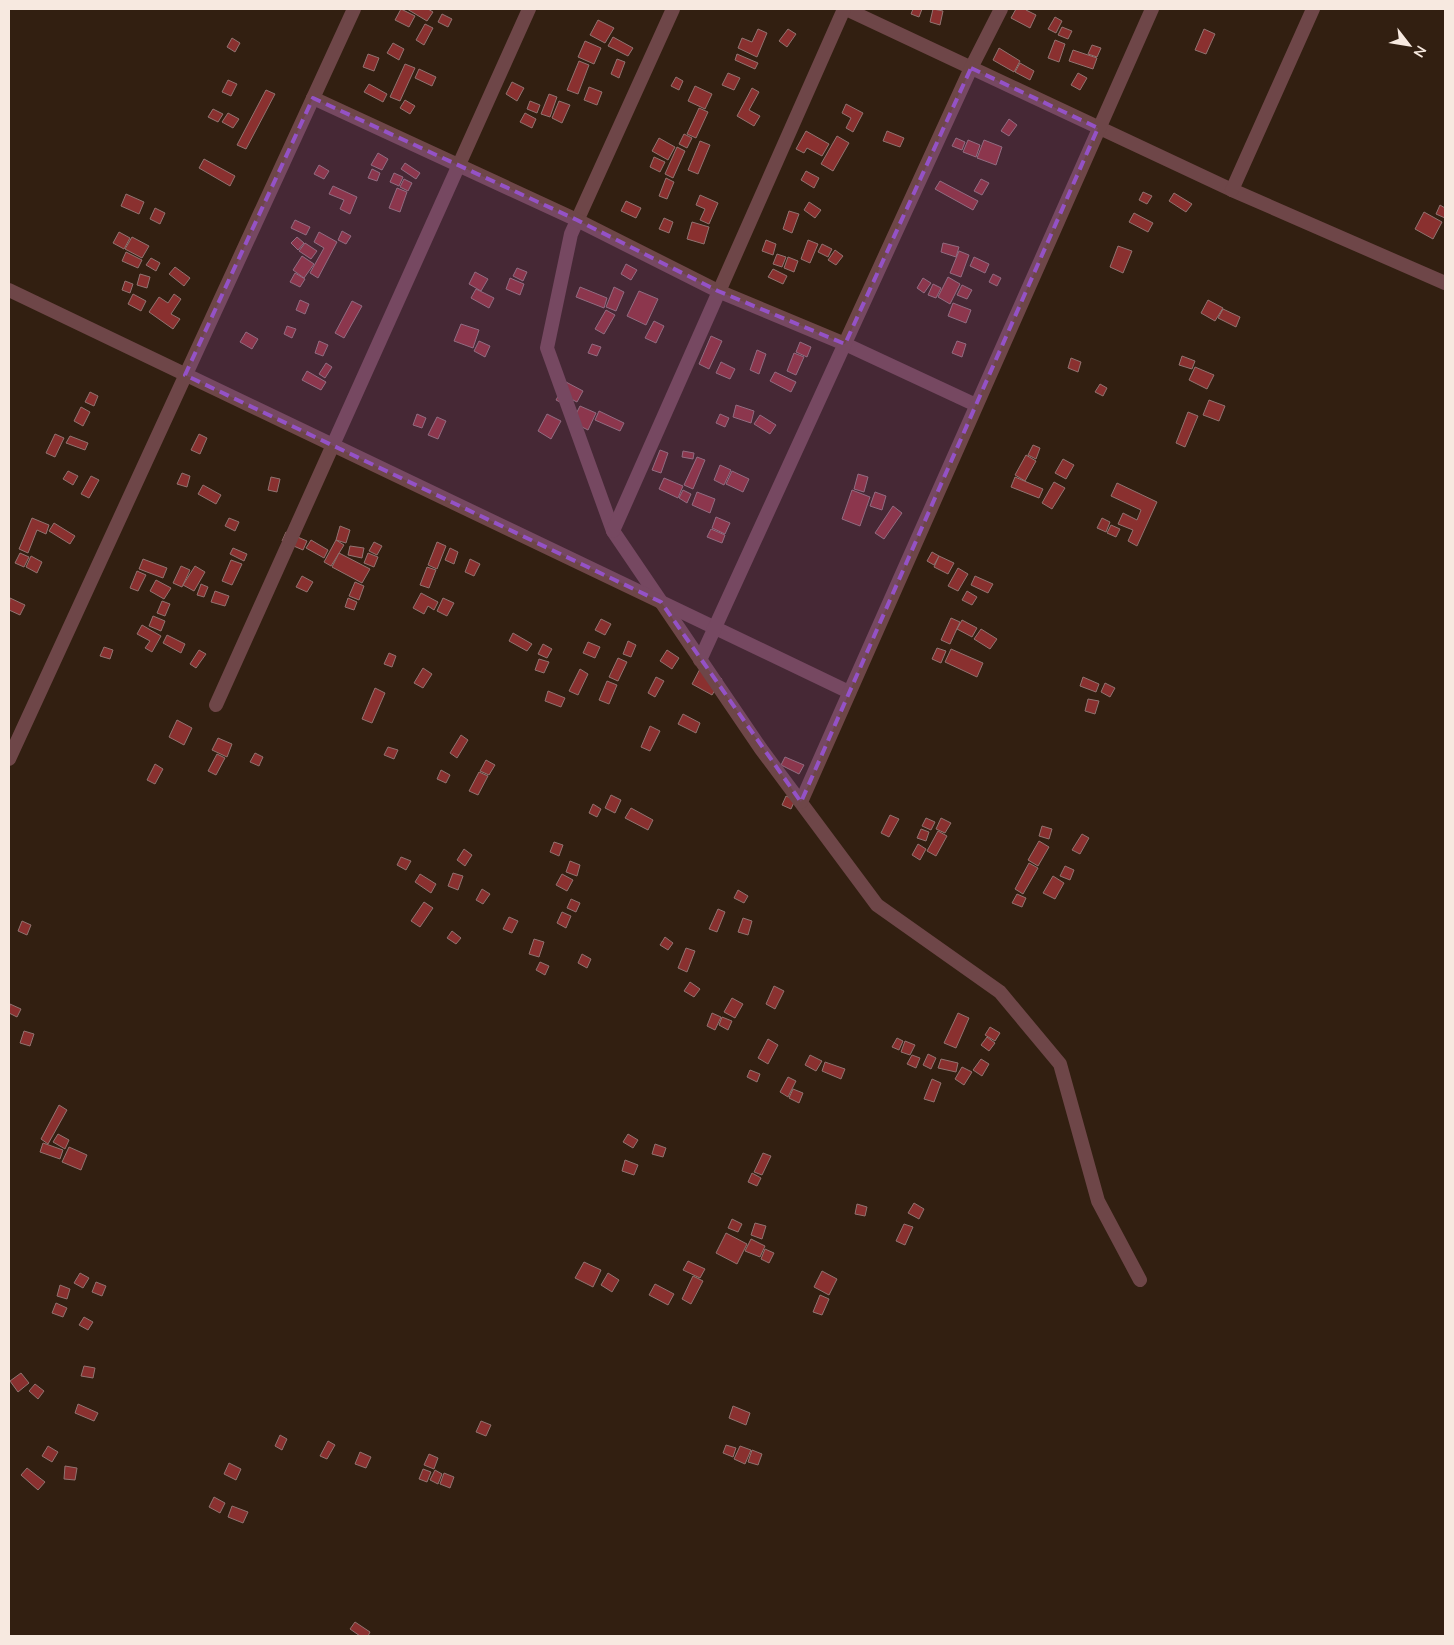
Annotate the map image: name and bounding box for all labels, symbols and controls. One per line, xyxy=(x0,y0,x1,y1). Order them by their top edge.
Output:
north arrow xyxy=(1384,20,1434,70)
text: N xyxy=(1410,43,1431,61)

